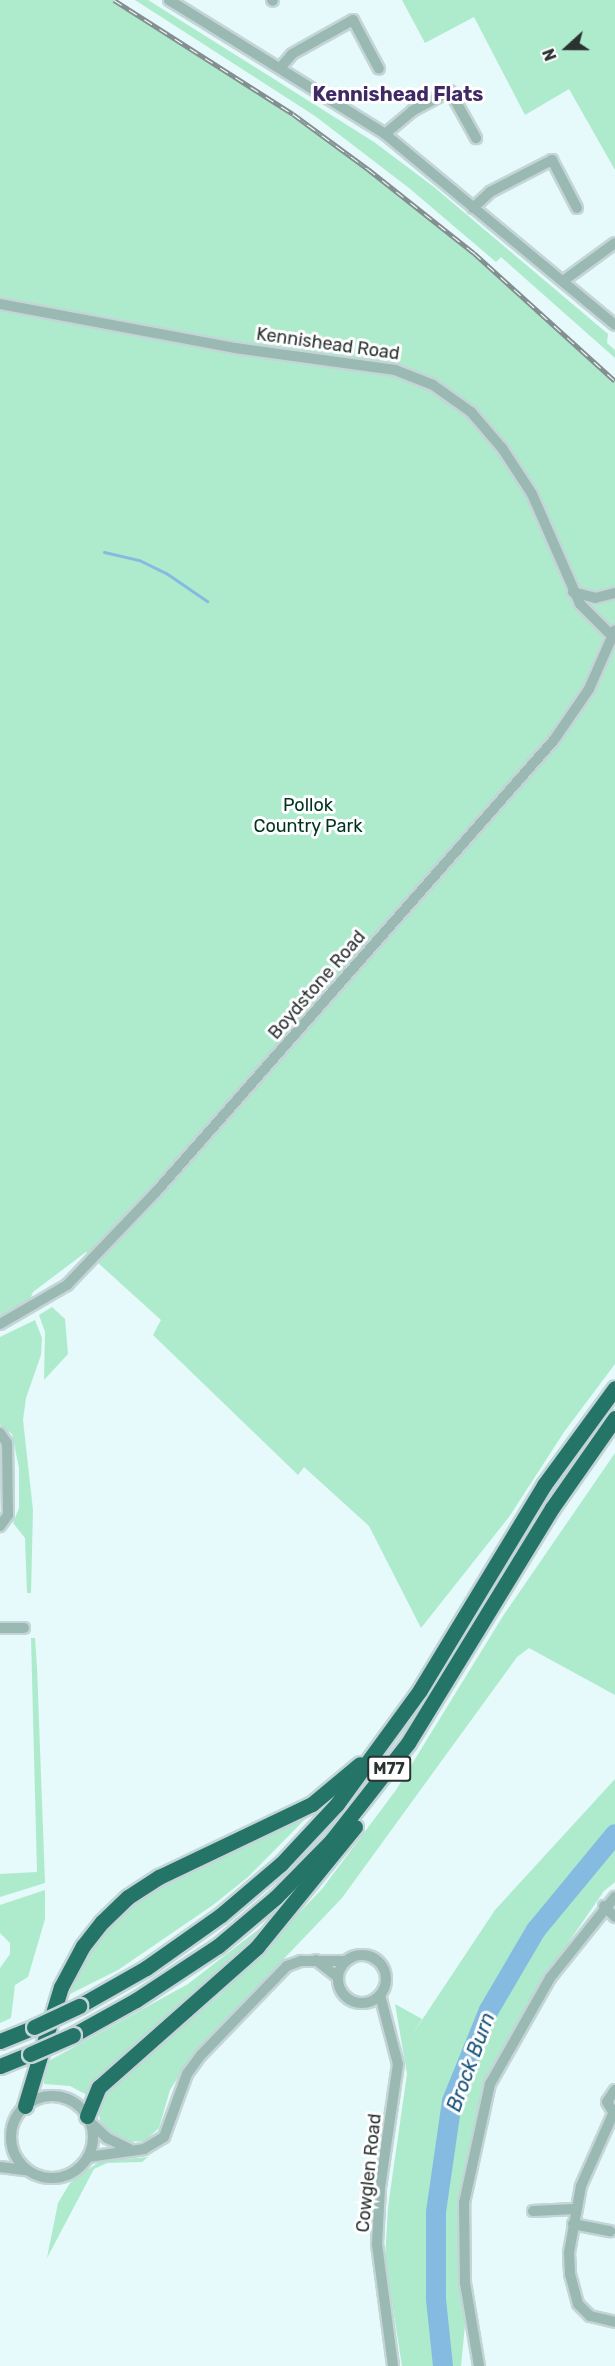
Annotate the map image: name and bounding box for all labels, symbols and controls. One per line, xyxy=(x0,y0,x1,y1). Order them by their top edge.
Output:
north arrow xyxy=(537,18,597,78)
text: N xyxy=(539,46,561,63)
district label: Kennishead Flats xyxy=(313,82,483,106)
street label: Kennishead Road xyxy=(255,323,401,365)
park label: Pollok Country Park xyxy=(253,795,363,838)
street label: Boydstone Road xyxy=(264,926,370,1044)
road number: M77 xyxy=(366,1756,412,1782)
water label: Brock Burn xyxy=(442,2009,500,2115)
street label: Cowglen Road xyxy=(352,2112,386,2234)

